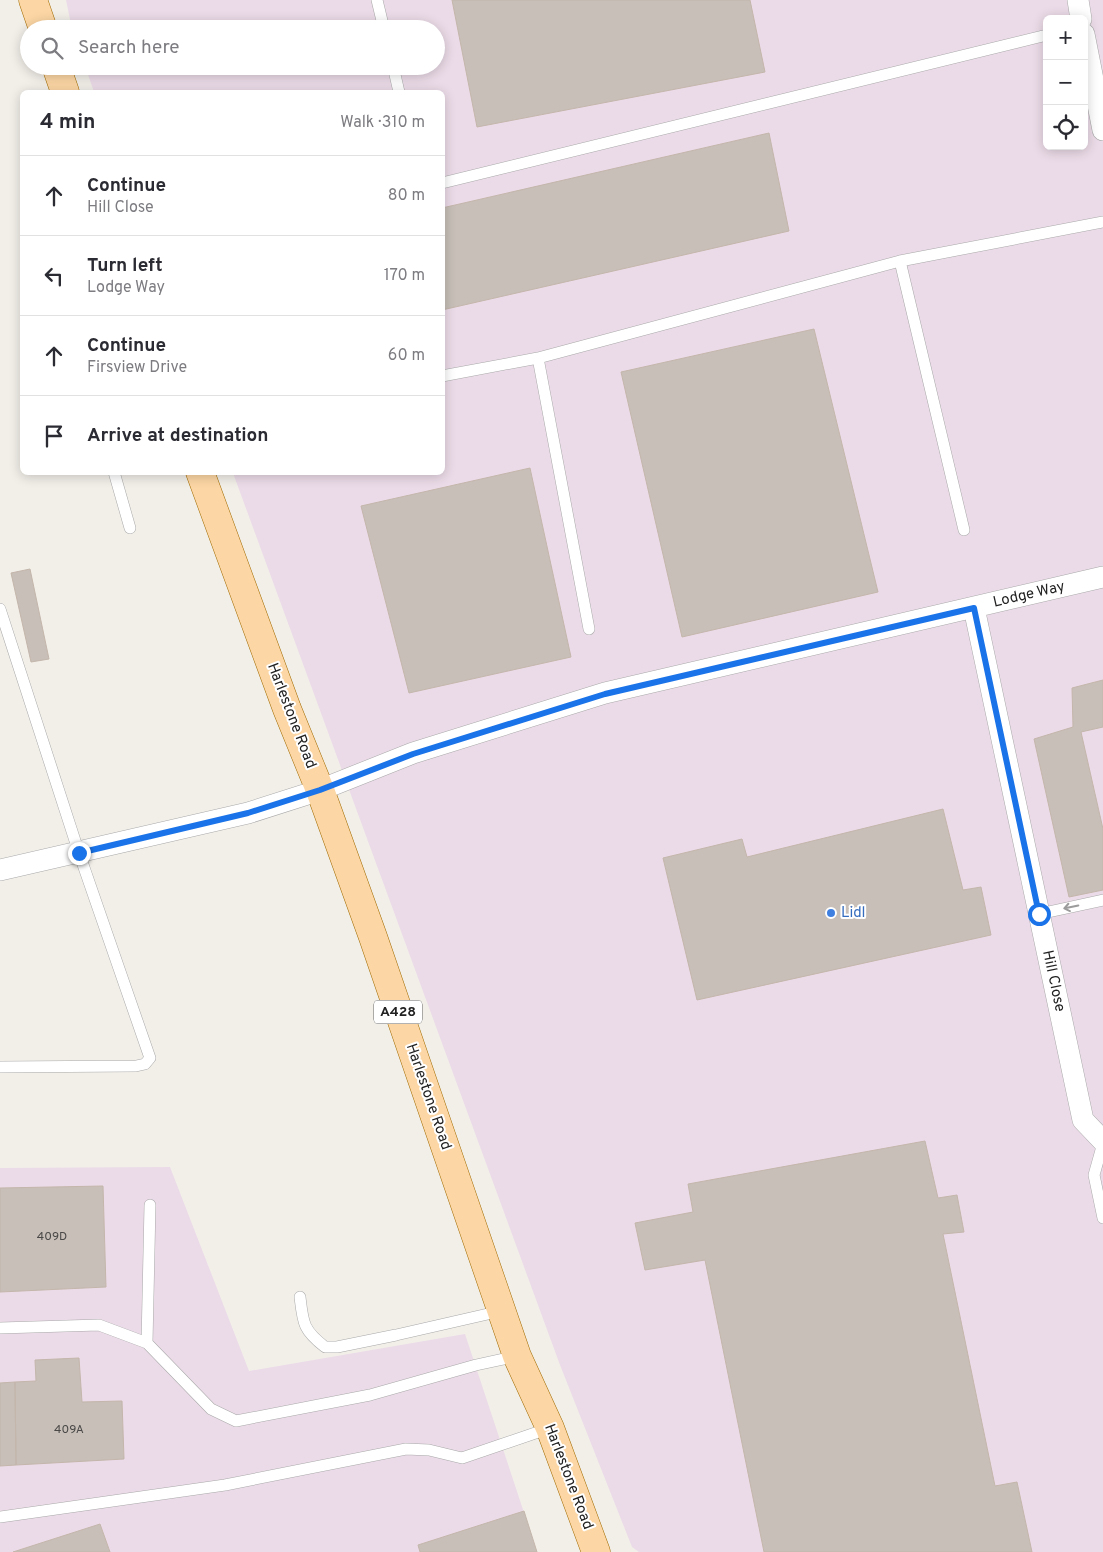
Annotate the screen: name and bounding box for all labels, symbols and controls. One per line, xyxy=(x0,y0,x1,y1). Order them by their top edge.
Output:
map controls xyxy=(1043,15,1088,150)
button: + xyxy=(1043,15,1088,60)
search box xyxy=(20,20,445,75)
icon: search xyxy=(38,34,66,62)
text: Search here xyxy=(78,36,180,60)
button: − xyxy=(1043,60,1088,105)
button: locate xyxy=(1043,105,1088,150)
text: 4 min xyxy=(40,109,96,136)
text: Walk · 310 m xyxy=(340,113,425,133)
text: Continue xyxy=(87,174,166,198)
icon: ahead xyxy=(40,182,68,210)
text: 80 m xyxy=(388,186,425,206)
text: Hill Close xyxy=(87,198,154,218)
text: Turn left xyxy=(87,254,163,278)
icon: left xyxy=(40,262,68,290)
text: 170 m xyxy=(384,266,425,286)
text: Lodge Way xyxy=(87,278,165,298)
text: Continue xyxy=(87,334,166,358)
icon: ahead xyxy=(40,342,68,370)
text: 60 m xyxy=(388,346,425,366)
text: Firsview Drive xyxy=(87,358,187,378)
icon: arrive xyxy=(40,422,68,450)
text: Arrive at destination xyxy=(87,424,268,448)
street label: Lodge Way xyxy=(991,578,1067,612)
street label: Harlestone Road xyxy=(262,661,320,771)
route end xyxy=(68,842,91,865)
route start xyxy=(1028,903,1051,926)
one-way arrow xyxy=(1064,903,1080,912)
place label: Lidl xyxy=(841,904,866,923)
marker: Lidl xyxy=(825,907,837,919)
street label: Hill Close xyxy=(1037,948,1069,1014)
road number: A428 xyxy=(374,1000,422,1024)
street label: Harlestone Road xyxy=(401,1041,455,1153)
house number: 409D xyxy=(37,1229,67,1245)
house number: 409A xyxy=(54,1422,84,1438)
street label: Harlestone Road xyxy=(539,1422,597,1532)

